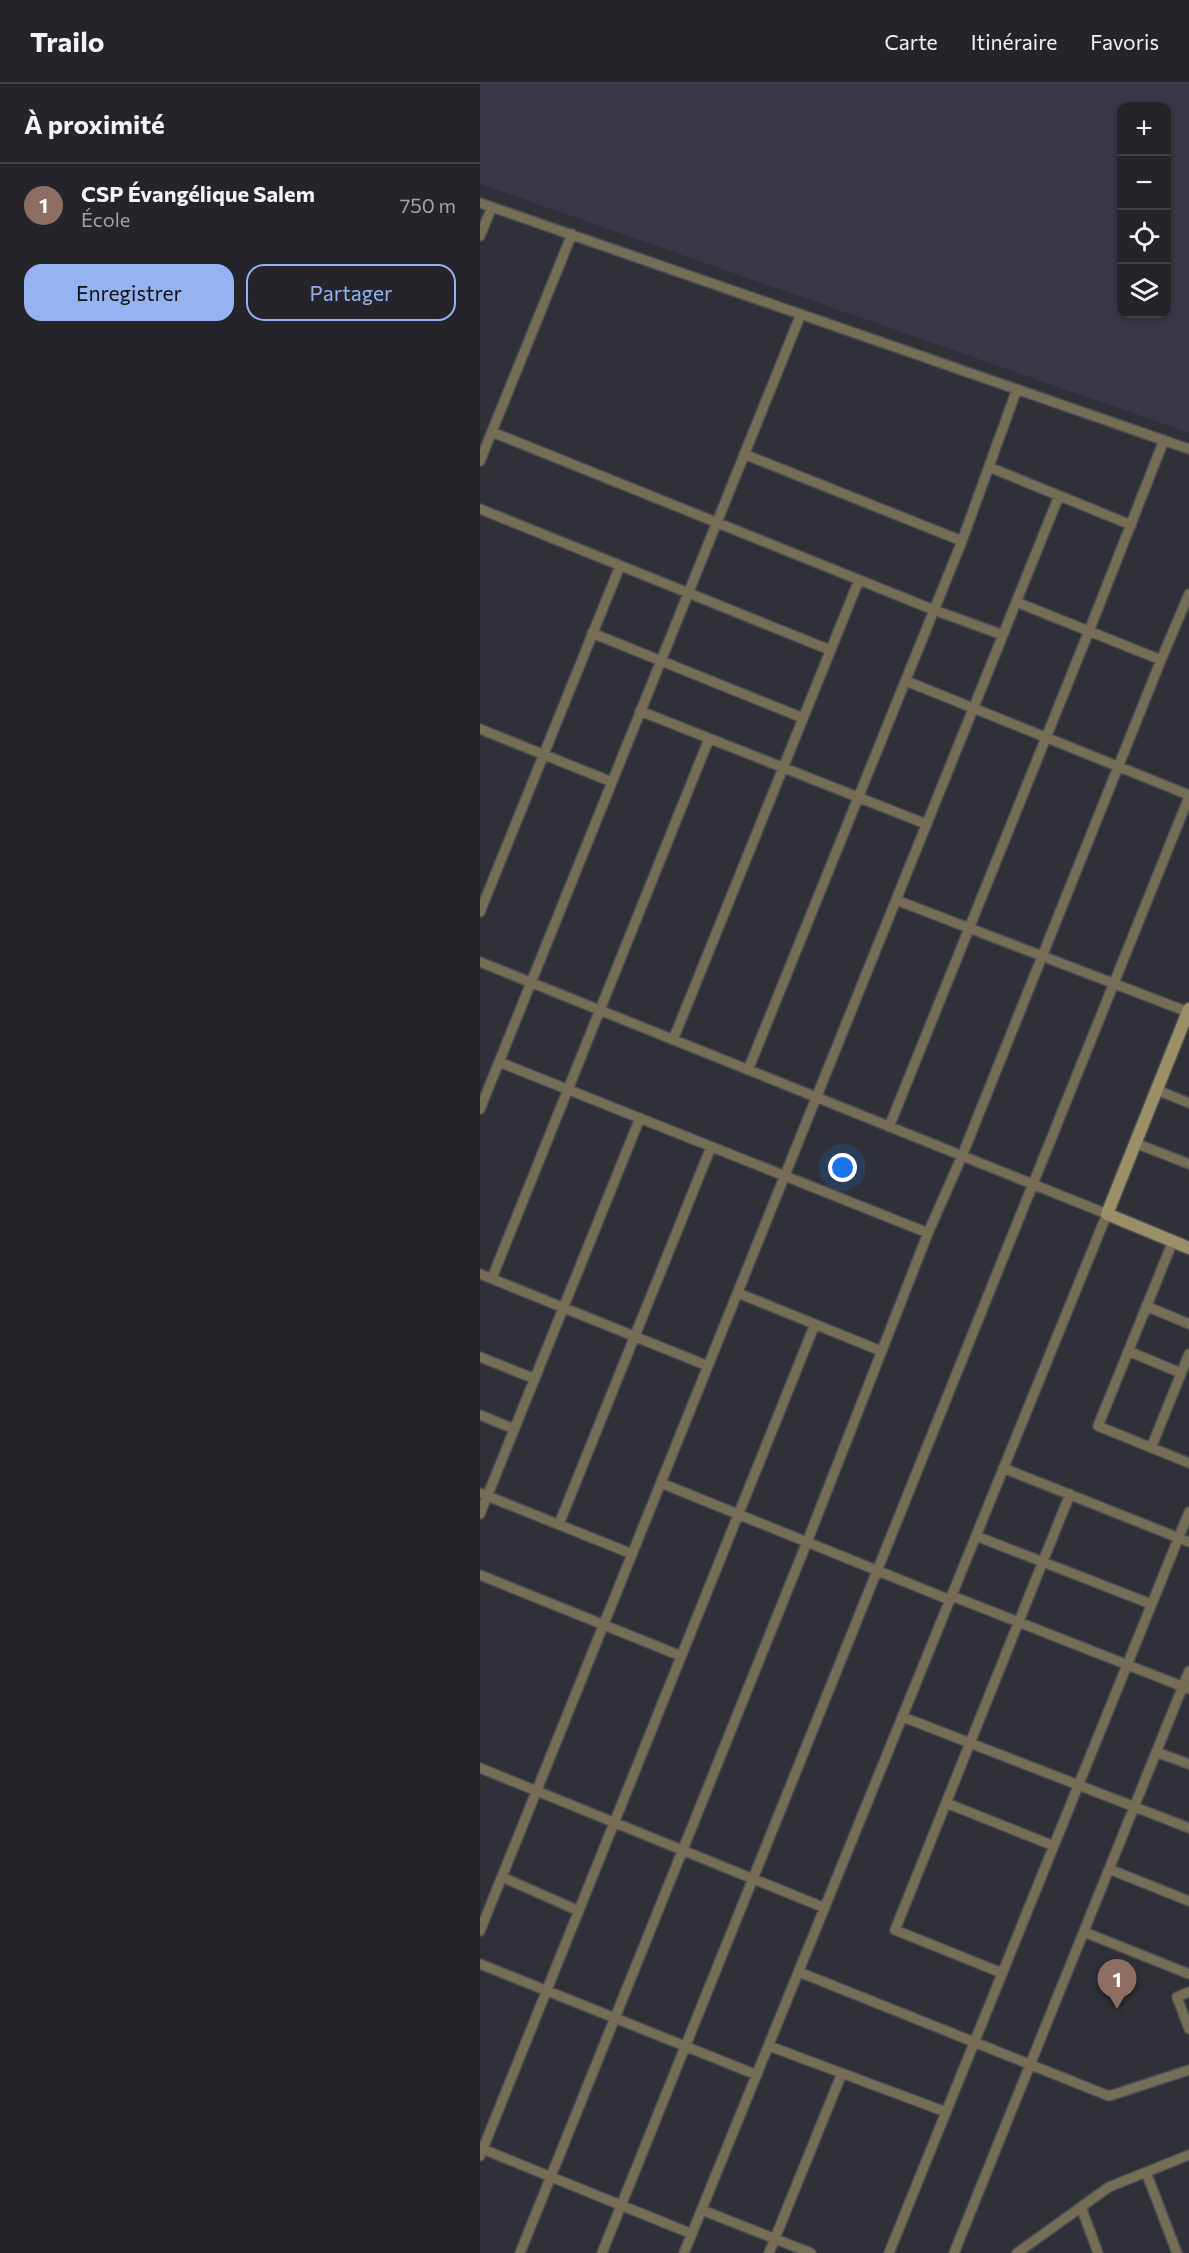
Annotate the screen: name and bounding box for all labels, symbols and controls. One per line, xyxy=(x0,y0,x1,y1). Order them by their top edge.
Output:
text: Trailo xyxy=(30,24,105,58)
text: Carte xyxy=(884,29,938,54)
text: Itinéraire xyxy=(971,29,1057,54)
text: Favoris xyxy=(1090,29,1159,54)
map controls xyxy=(1117,102,1171,318)
button: + xyxy=(1117,102,1171,156)
text: À proximité xyxy=(24,108,165,139)
button: − xyxy=(1117,156,1171,210)
text: CSP Évangélique Salem xyxy=(81,180,315,207)
text: 1 xyxy=(39,193,48,217)
text: 750 m xyxy=(400,193,456,217)
text: École xyxy=(81,207,130,231)
button: locate xyxy=(1117,210,1171,264)
button: Enregistrer xyxy=(24,264,234,321)
button: Partager xyxy=(246,264,456,321)
button: layers xyxy=(1117,264,1171,318)
your location xyxy=(828,1153,857,1182)
pin: 1 xyxy=(1098,1960,1136,2009)

